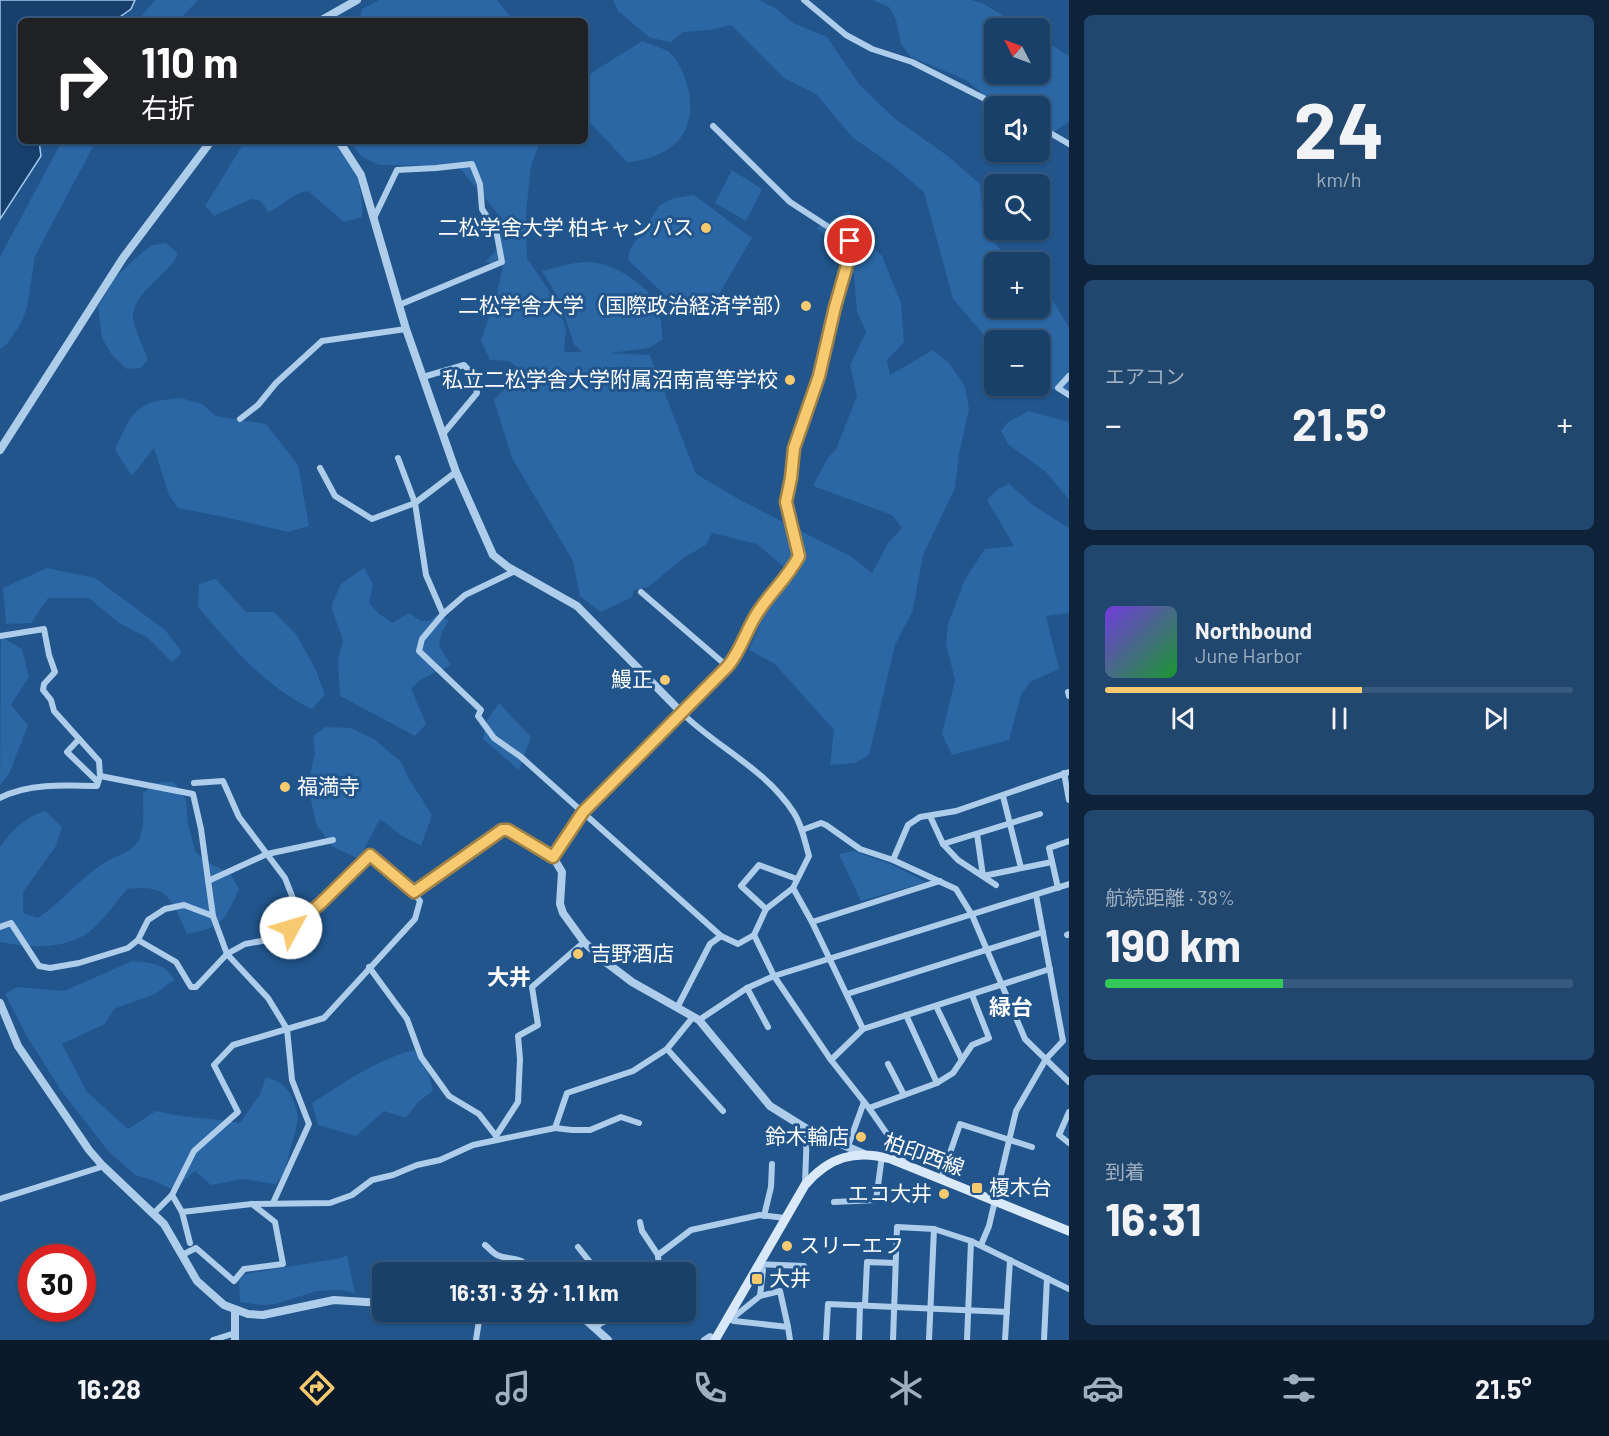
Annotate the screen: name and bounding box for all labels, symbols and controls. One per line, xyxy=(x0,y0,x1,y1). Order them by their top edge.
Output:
north arrow xyxy=(984,18,1050,84)
map controls xyxy=(984,18,1050,396)
text: 110 m xyxy=(141,36,238,86)
icon: right xyxy=(42,42,120,120)
text: 24 xyxy=(1294,81,1384,175)
text: 右折 xyxy=(141,91,195,123)
button: sound xyxy=(984,96,1050,162)
text: km/h xyxy=(1316,167,1362,191)
button: search xyxy=(984,174,1050,240)
place label: 二松学舍大学 柏キャンパス xyxy=(438,214,694,239)
pin xyxy=(824,215,875,266)
marker: 二松学舍大学 柏キャンパス xyxy=(699,221,713,235)
icon: arrive xyxy=(833,224,866,257)
button: + xyxy=(984,252,1050,318)
place label: 二松学舎大学（国際政治経済学部） xyxy=(458,292,794,317)
marker: 二松学舎大学（国際政治経済学部） xyxy=(799,299,813,313)
button: − xyxy=(984,330,1050,396)
text: エアコン xyxy=(1105,364,1185,388)
place label: 私立二松学舎大学附属沼南高等学校 xyxy=(442,366,778,391)
marker: 私立二松学舎大学附属沼南高等学校 xyxy=(783,373,797,387)
text: 21.5° xyxy=(1292,396,1386,450)
text: − xyxy=(1105,404,1122,444)
text: + xyxy=(1557,404,1573,444)
text: Northbound xyxy=(1195,617,1312,643)
text: June Harbor xyxy=(1195,643,1302,667)
place label: 鰻正 xyxy=(611,666,653,691)
marker: 鰻正 xyxy=(658,673,672,687)
icon: previous xyxy=(1167,702,1200,735)
icon: pause xyxy=(1323,702,1356,735)
icon: next xyxy=(1479,702,1512,735)
place label: 福満寺 xyxy=(297,773,360,798)
marker: 福満寺 xyxy=(278,780,292,794)
text: 航続距離 · 38% xyxy=(1105,885,1235,909)
position arrow xyxy=(259,896,323,960)
text: 190 km xyxy=(1105,917,1241,971)
place label: 吉野酒店 xyxy=(590,940,674,965)
marker: 吉野酒店 xyxy=(571,947,585,961)
district label: 大井 xyxy=(487,963,531,989)
district label: 緑台 xyxy=(989,993,1033,1019)
place label: 鈴木輪店 xyxy=(765,1123,849,1148)
street label: 柏印西線 xyxy=(881,1127,968,1180)
marker: 鈴木輪店 xyxy=(854,1130,868,1144)
text: 到着 xyxy=(1105,1159,1145,1183)
place label: 榎木台 xyxy=(989,1174,1052,1199)
place label: エコ大井 xyxy=(848,1180,932,1205)
marker: 榎木台 xyxy=(970,1181,984,1195)
marker: エコ大井 xyxy=(937,1187,951,1201)
text: 16:31 xyxy=(1105,1191,1202,1245)
place label: スリーエフ xyxy=(799,1232,904,1257)
marker: スリーエフ xyxy=(780,1239,794,1253)
speed limit sign: 30 xyxy=(18,1244,96,1322)
place label: 大井 xyxy=(769,1265,811,1290)
marker: 大井 xyxy=(750,1272,764,1286)
text: 16:31 · 3 分 · 1.1 km xyxy=(449,1279,619,1305)
icon: directions xyxy=(296,1367,338,1409)
icon: music xyxy=(492,1367,534,1409)
icon: phone xyxy=(689,1367,731,1409)
icon: climate xyxy=(885,1367,927,1409)
icon: car xyxy=(1082,1367,1124,1409)
icon: filters xyxy=(1278,1367,1320,1409)
text: 16:28 xyxy=(77,1372,141,1404)
text: 21.5° xyxy=(1475,1372,1532,1404)

